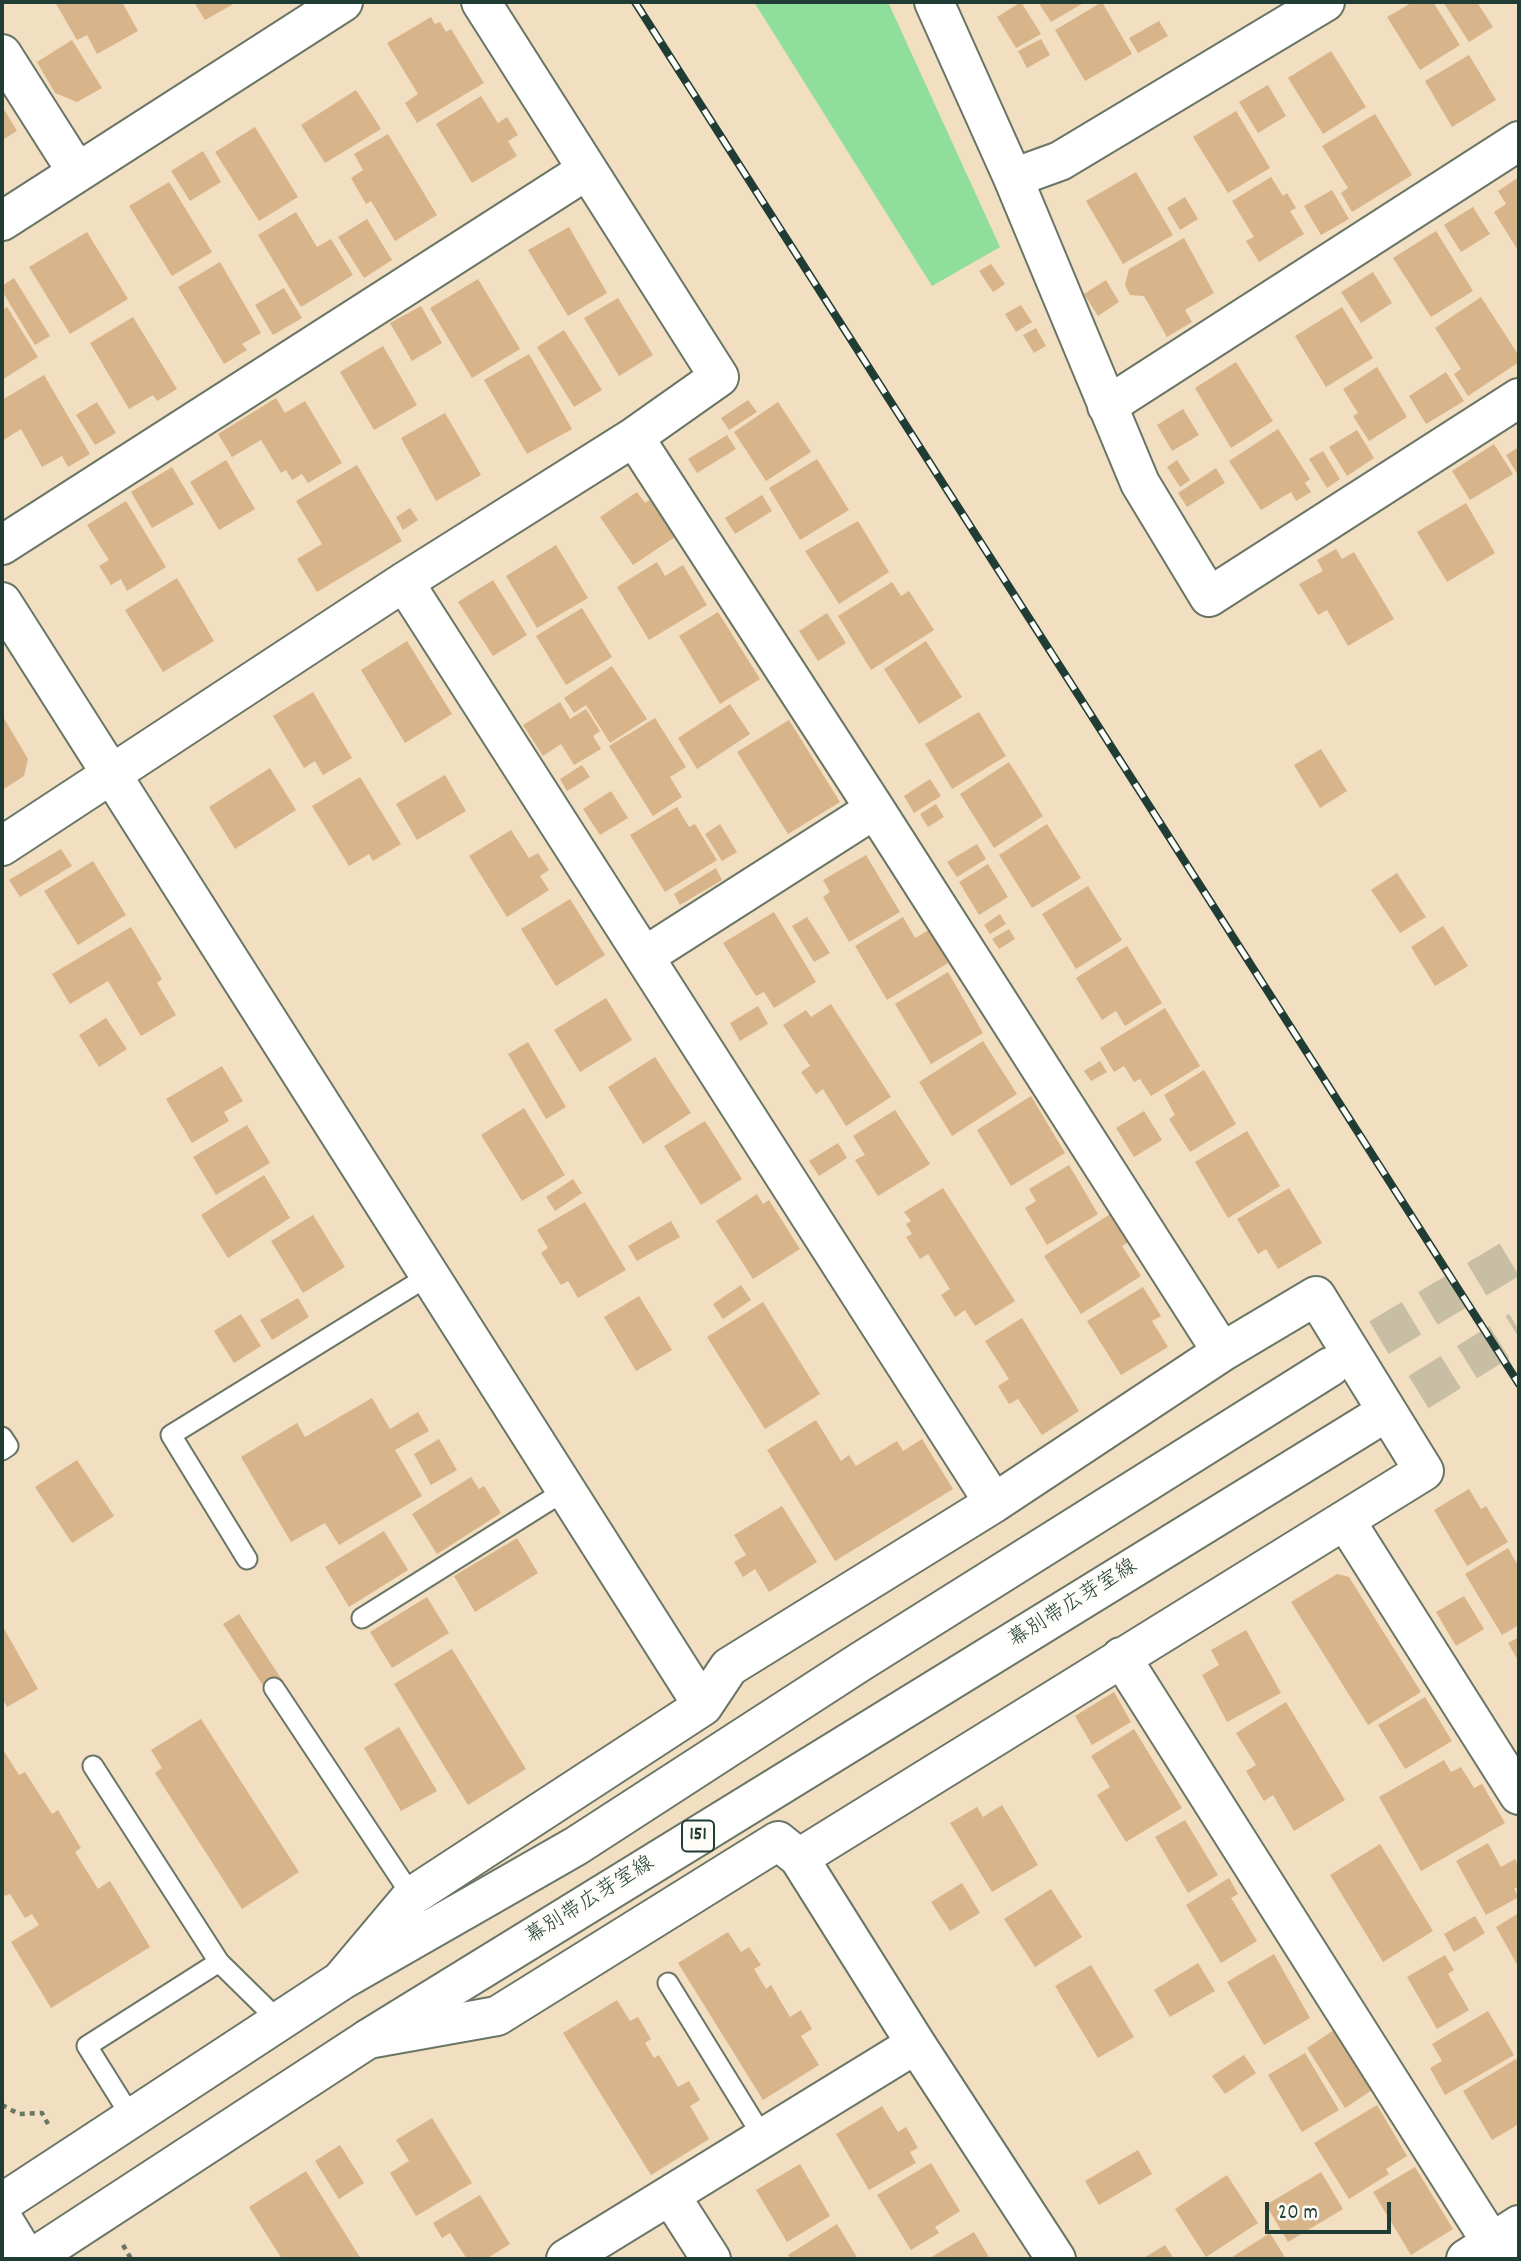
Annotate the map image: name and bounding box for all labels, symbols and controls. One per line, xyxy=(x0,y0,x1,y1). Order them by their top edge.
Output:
street label: 幕別帯広芽室線 xyxy=(1005,1555,1143,1655)
road number: 151 xyxy=(682,1820,714,1852)
street label: 幕別帯広芽室線 xyxy=(522,1852,660,1952)
scale bar xyxy=(1269,2188,1395,2232)
text: 20 m xyxy=(1278,2199,1318,2229)

